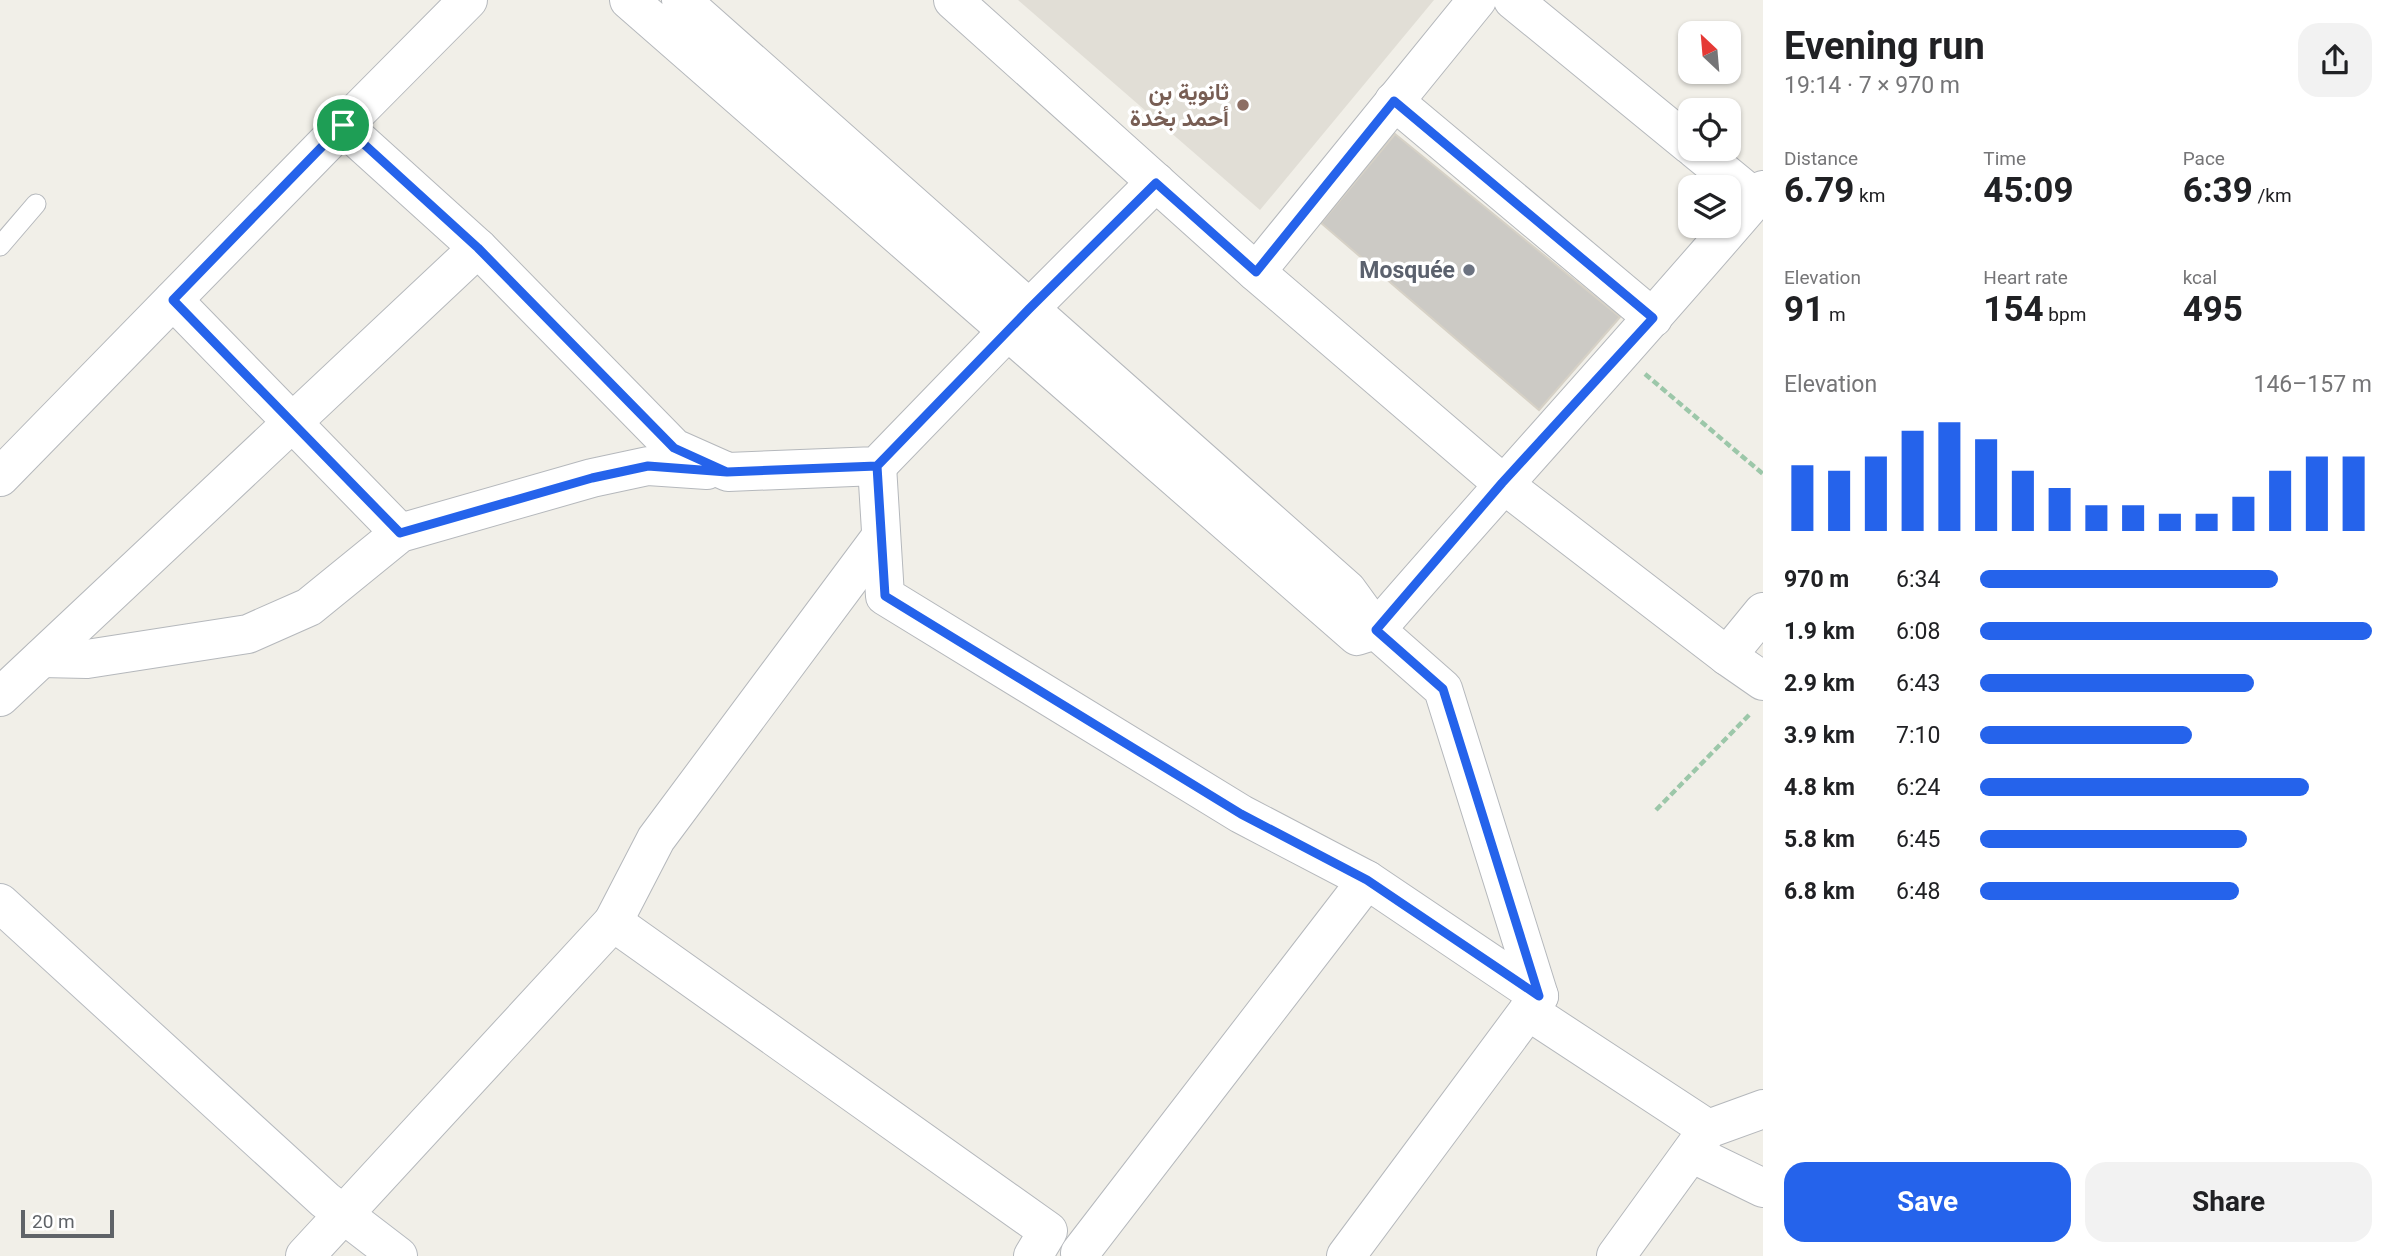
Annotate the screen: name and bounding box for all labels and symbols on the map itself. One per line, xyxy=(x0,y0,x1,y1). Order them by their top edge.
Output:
north arrow xyxy=(1678,21,1741,84)
place label: ثانوية بن أحمد بخدة xyxy=(1130,79,1229,132)
pin xyxy=(313,95,373,155)
marker: ثانوية بن أحمد بخدة xyxy=(1235,97,1251,113)
place label: Mosquée xyxy=(1359,257,1455,284)
marker: Mosquée xyxy=(1461,262,1477,278)
scale bar xyxy=(21,1207,114,1239)

